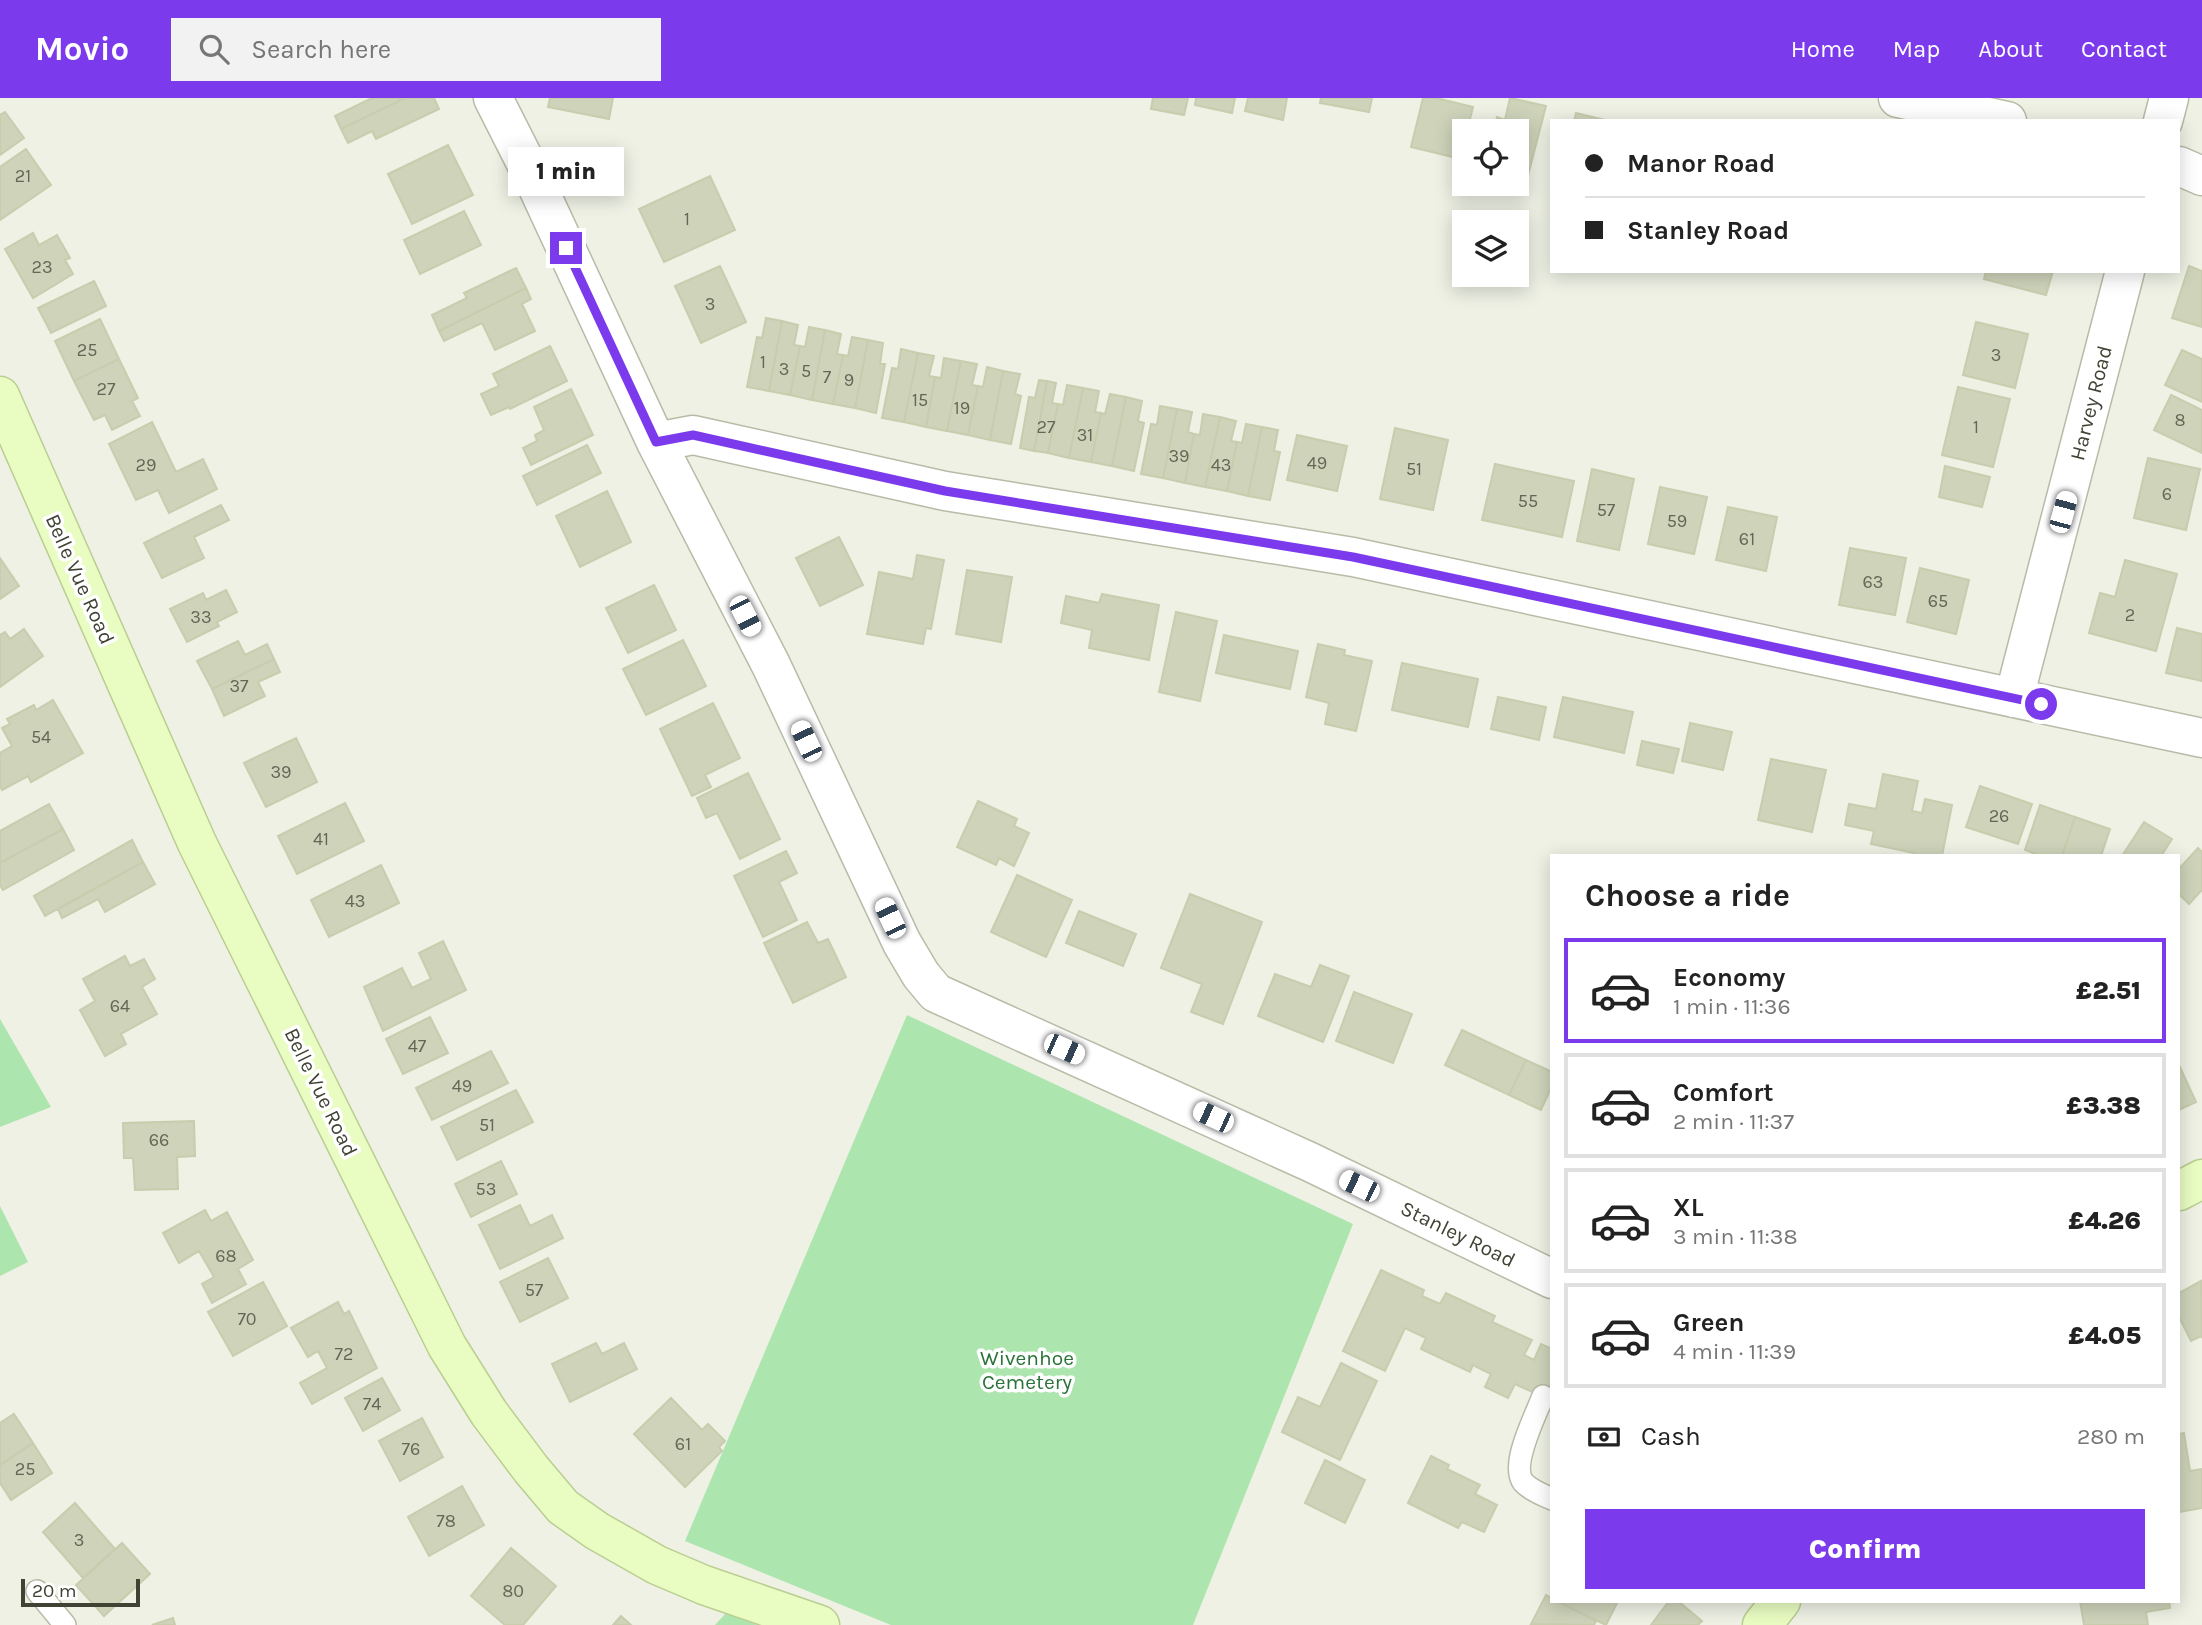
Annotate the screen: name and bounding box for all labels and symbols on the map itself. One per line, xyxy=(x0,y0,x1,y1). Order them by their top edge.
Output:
callout: 1 min xyxy=(508,146,624,195)
house number: 21 xyxy=(15,165,31,187)
house number: 1 xyxy=(684,208,690,230)
route end xyxy=(550,232,582,264)
house number: 23 xyxy=(31,256,53,278)
house number: 3 xyxy=(705,293,715,315)
house number: 25 xyxy=(77,339,97,361)
street label: Harvey Road xyxy=(2065,343,2117,463)
house number: 3 xyxy=(1991,344,2001,366)
house number: 1 xyxy=(760,351,766,373)
house number: 3 xyxy=(779,358,789,380)
house number: 5 xyxy=(801,360,811,382)
house number: 7 xyxy=(823,366,832,388)
house number: 9 xyxy=(844,369,854,391)
house number: 27 xyxy=(97,378,116,400)
house number: 15 xyxy=(912,389,928,411)
house number: 19 xyxy=(954,397,970,419)
house number: 8 xyxy=(2174,409,2186,431)
house number: 27 xyxy=(1037,416,1056,438)
house number: 1 xyxy=(1973,416,1979,438)
house number: 31 xyxy=(1077,424,1093,446)
house number: 39 xyxy=(1168,445,1190,467)
house number: 49 xyxy=(1307,452,1327,474)
house number: 29 xyxy=(136,454,156,476)
house number: 43 xyxy=(1211,454,1231,476)
house number: 51 xyxy=(1406,458,1422,480)
house number: 6 xyxy=(2162,483,2172,505)
car xyxy=(2048,489,2079,535)
house number: 55 xyxy=(1518,490,1538,512)
house number: 57 xyxy=(1597,499,1616,521)
street label: Belle Vue Road xyxy=(41,510,119,648)
house number: 59 xyxy=(1667,510,1687,532)
house number: 61 xyxy=(1739,528,1755,550)
house number: 63 xyxy=(1863,571,1883,593)
house number: 65 xyxy=(1928,590,1948,612)
car xyxy=(727,593,764,639)
house number: 2 xyxy=(2125,604,2135,626)
house number: 33 xyxy=(190,606,212,628)
house number: 37 xyxy=(229,675,249,697)
route start xyxy=(2025,688,2057,720)
car xyxy=(788,718,825,764)
house number: 54 xyxy=(31,726,51,748)
house number: 39 xyxy=(270,761,292,783)
house number: 26 xyxy=(1989,805,2009,827)
house number: 41 xyxy=(313,828,329,850)
house number: 43 xyxy=(345,890,365,912)
car xyxy=(872,895,909,941)
house number: 64 xyxy=(110,995,130,1017)
street label: Belle Vue Road xyxy=(280,1024,362,1160)
car xyxy=(1041,1031,1088,1067)
house number: 47 xyxy=(408,1035,427,1057)
house number: 49 xyxy=(452,1075,472,1097)
car xyxy=(1190,1099,1237,1135)
house number: 51 xyxy=(479,1114,495,1136)
house number: 66 xyxy=(149,1129,169,1151)
car xyxy=(1336,1167,1383,1205)
house number: 53 xyxy=(476,1178,496,1200)
street label: Stanley Road xyxy=(1397,1196,1519,1272)
house number: 68 xyxy=(215,1245,237,1267)
house number: 57 xyxy=(525,1279,544,1301)
house number: 70 xyxy=(237,1308,257,1330)
house number: 72 xyxy=(335,1343,353,1365)
park label: Wivenhoe Cemetery xyxy=(980,1346,1074,1394)
house number: 74 xyxy=(363,1393,381,1415)
house number: 61 xyxy=(675,1433,691,1455)
house number: 76 xyxy=(402,1438,420,1460)
house number: 25 xyxy=(15,1458,35,1480)
house number: 78 xyxy=(436,1510,456,1532)
house number: 3 xyxy=(74,1529,84,1551)
scale bar xyxy=(21,1576,140,1608)
house number: 80 xyxy=(502,1580,524,1602)

